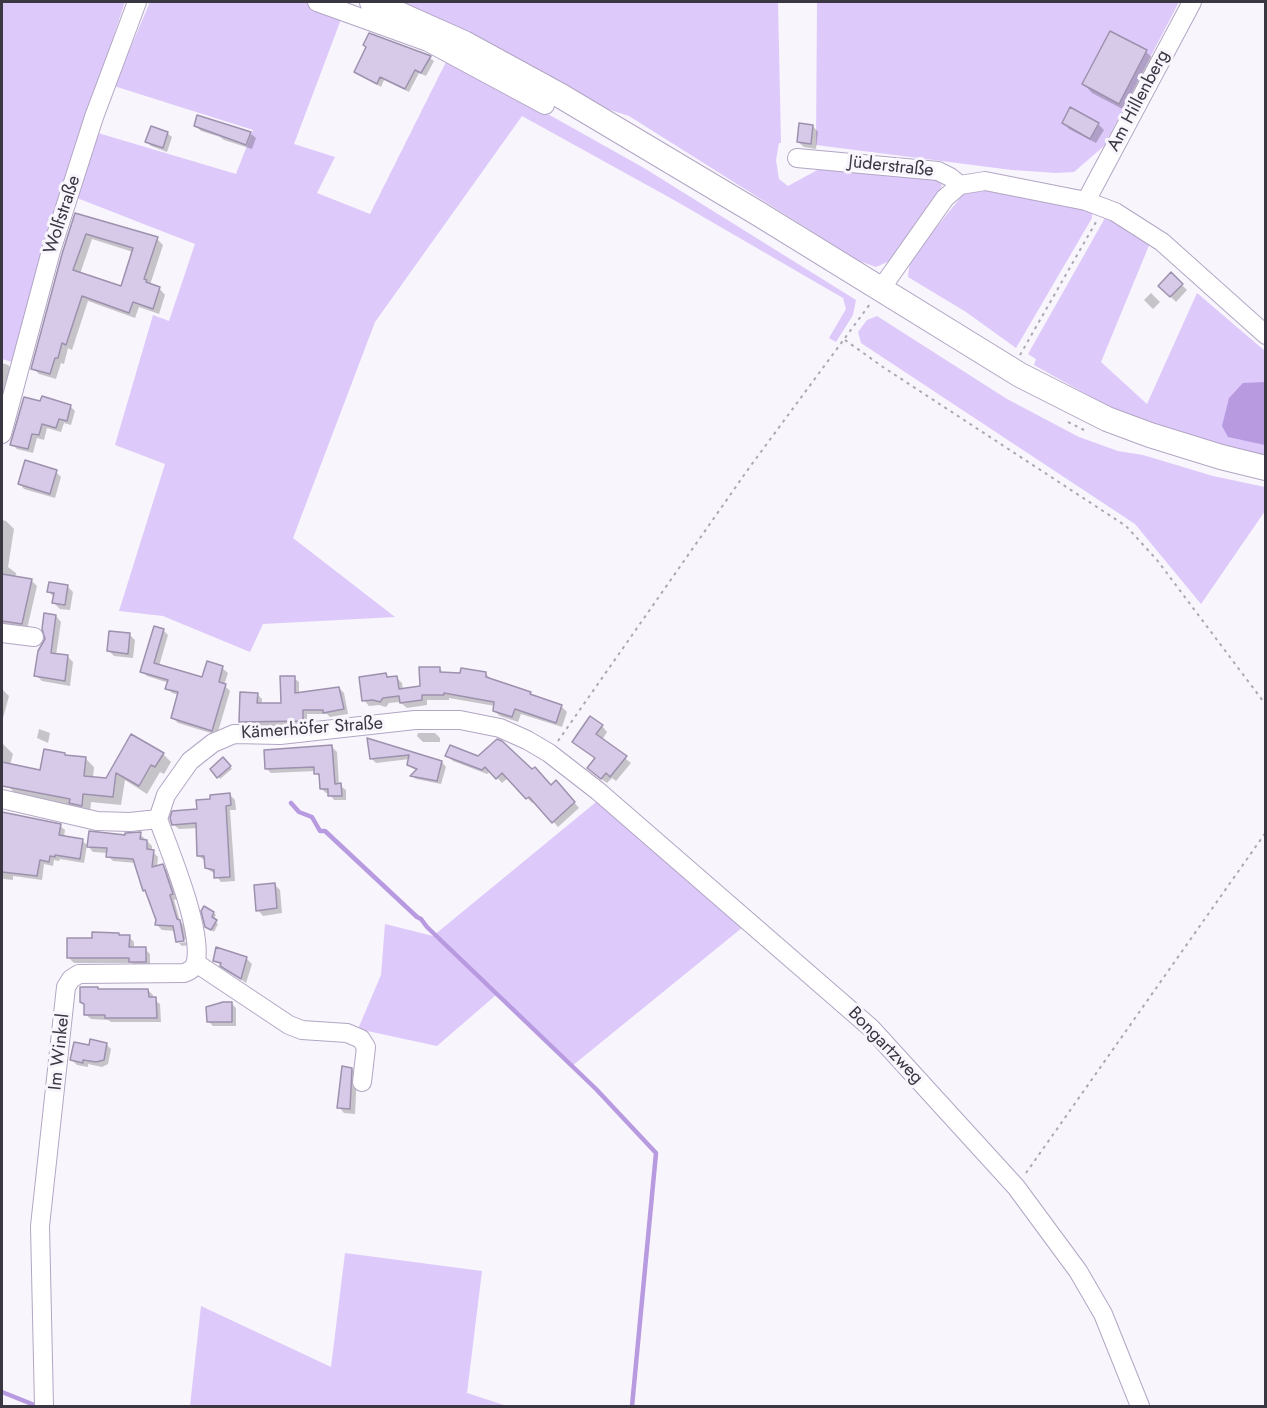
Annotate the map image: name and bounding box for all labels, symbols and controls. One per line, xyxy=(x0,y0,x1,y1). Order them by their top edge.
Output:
street label: Am Hillenberg xyxy=(1103,47,1175,155)
street label: Jüderstraße xyxy=(847,152,935,182)
street label: Wolfstraße xyxy=(40,173,86,257)
street label: Kämerhöfer Straße xyxy=(240,713,384,745)
street label: Bongartzweg xyxy=(843,1003,927,1089)
street label: Im Winkel xyxy=(45,1013,75,1091)

